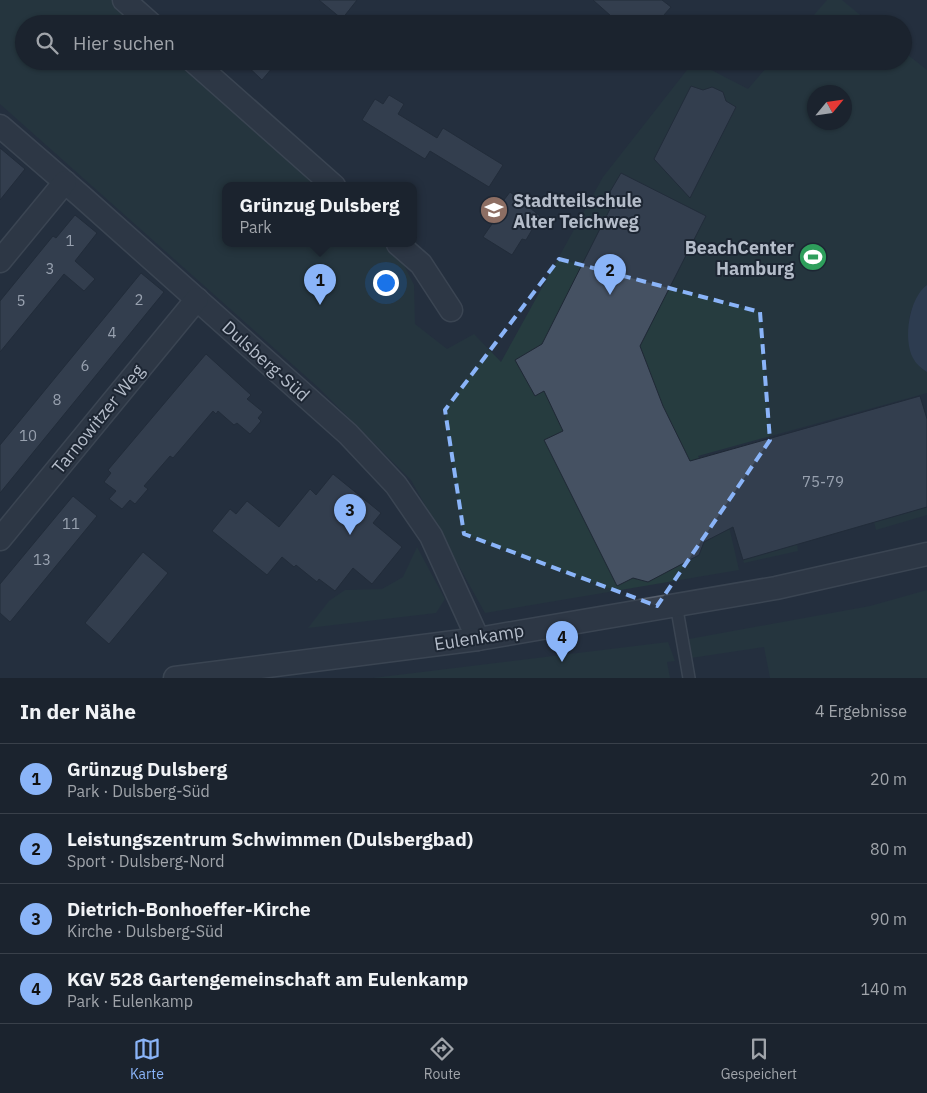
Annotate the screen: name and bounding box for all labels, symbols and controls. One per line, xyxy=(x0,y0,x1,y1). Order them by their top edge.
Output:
search box xyxy=(15,15,912,70)
icon: search xyxy=(33,29,61,57)
text: Hier suchen xyxy=(73,31,175,55)
north arrow xyxy=(807,85,852,130)
popup xyxy=(222,182,417,247)
place label: Stadtteilschule Alter Teichweg xyxy=(513,189,642,233)
text: Grünzug Dulsberg xyxy=(239,193,400,217)
school or university icon: Stadtteilschule Alter Teichweg xyxy=(479,195,509,225)
text: Park xyxy=(239,217,272,237)
house number: 1 xyxy=(65,231,75,250)
place label: BeachCenter Hamburg xyxy=(685,236,794,280)
sports icon: BeachCenter Hamburg xyxy=(798,242,828,272)
pin: 2 xyxy=(594,254,626,295)
house number: 3 xyxy=(45,259,55,278)
pin: 1 xyxy=(304,264,336,305)
your location xyxy=(373,270,399,296)
house number: 2 xyxy=(134,290,144,309)
house number: 5 xyxy=(16,291,26,310)
street label: Dulsberg-Süd xyxy=(217,316,315,406)
house number: 4 xyxy=(107,323,117,342)
house number: 6 xyxy=(80,356,90,375)
street label: Tarnowitzer Weg xyxy=(47,359,149,478)
house number: 8 xyxy=(52,390,62,409)
house number: 10 xyxy=(19,426,37,445)
house number: 75-79 xyxy=(802,472,844,491)
pin: 3 xyxy=(334,494,366,535)
house number: 11 xyxy=(62,514,80,533)
house number: 13 xyxy=(33,550,51,569)
street label: Eulenkamp xyxy=(432,619,526,655)
pin: 4 xyxy=(546,621,578,662)
text: In der Nähe xyxy=(20,697,136,725)
text: 4 Ergebnisse xyxy=(815,701,907,721)
text: Grünzug Dulsberg xyxy=(67,757,227,781)
text: 1 xyxy=(31,769,41,789)
text: 20 m xyxy=(870,769,907,789)
text: Park · Dulsberg-Süd xyxy=(67,781,210,801)
text: Leistungszentrum Schwimmen (Dulsbergbad) xyxy=(67,827,473,851)
text: 2 xyxy=(31,839,41,859)
text: 80 m xyxy=(870,839,907,859)
text: Sport · Dulsberg-Nord xyxy=(67,851,225,871)
text: Dietrich-Bonhoeffer-Kirche xyxy=(67,897,311,921)
text: 3 xyxy=(31,909,41,929)
text: 90 m xyxy=(870,909,907,929)
text: Kirche · Dulsberg-Süd xyxy=(67,921,223,941)
text: KGV 528 Gartengemeinschaft am Eulenkamp xyxy=(67,967,468,991)
text: 4 xyxy=(31,979,41,999)
text: 140 m xyxy=(860,979,907,999)
text: Park · Eulenkamp xyxy=(67,991,193,1011)
tab: Karte xyxy=(130,1035,164,1083)
tab: Route xyxy=(424,1035,461,1083)
tab: Gespeichert xyxy=(721,1035,797,1083)

